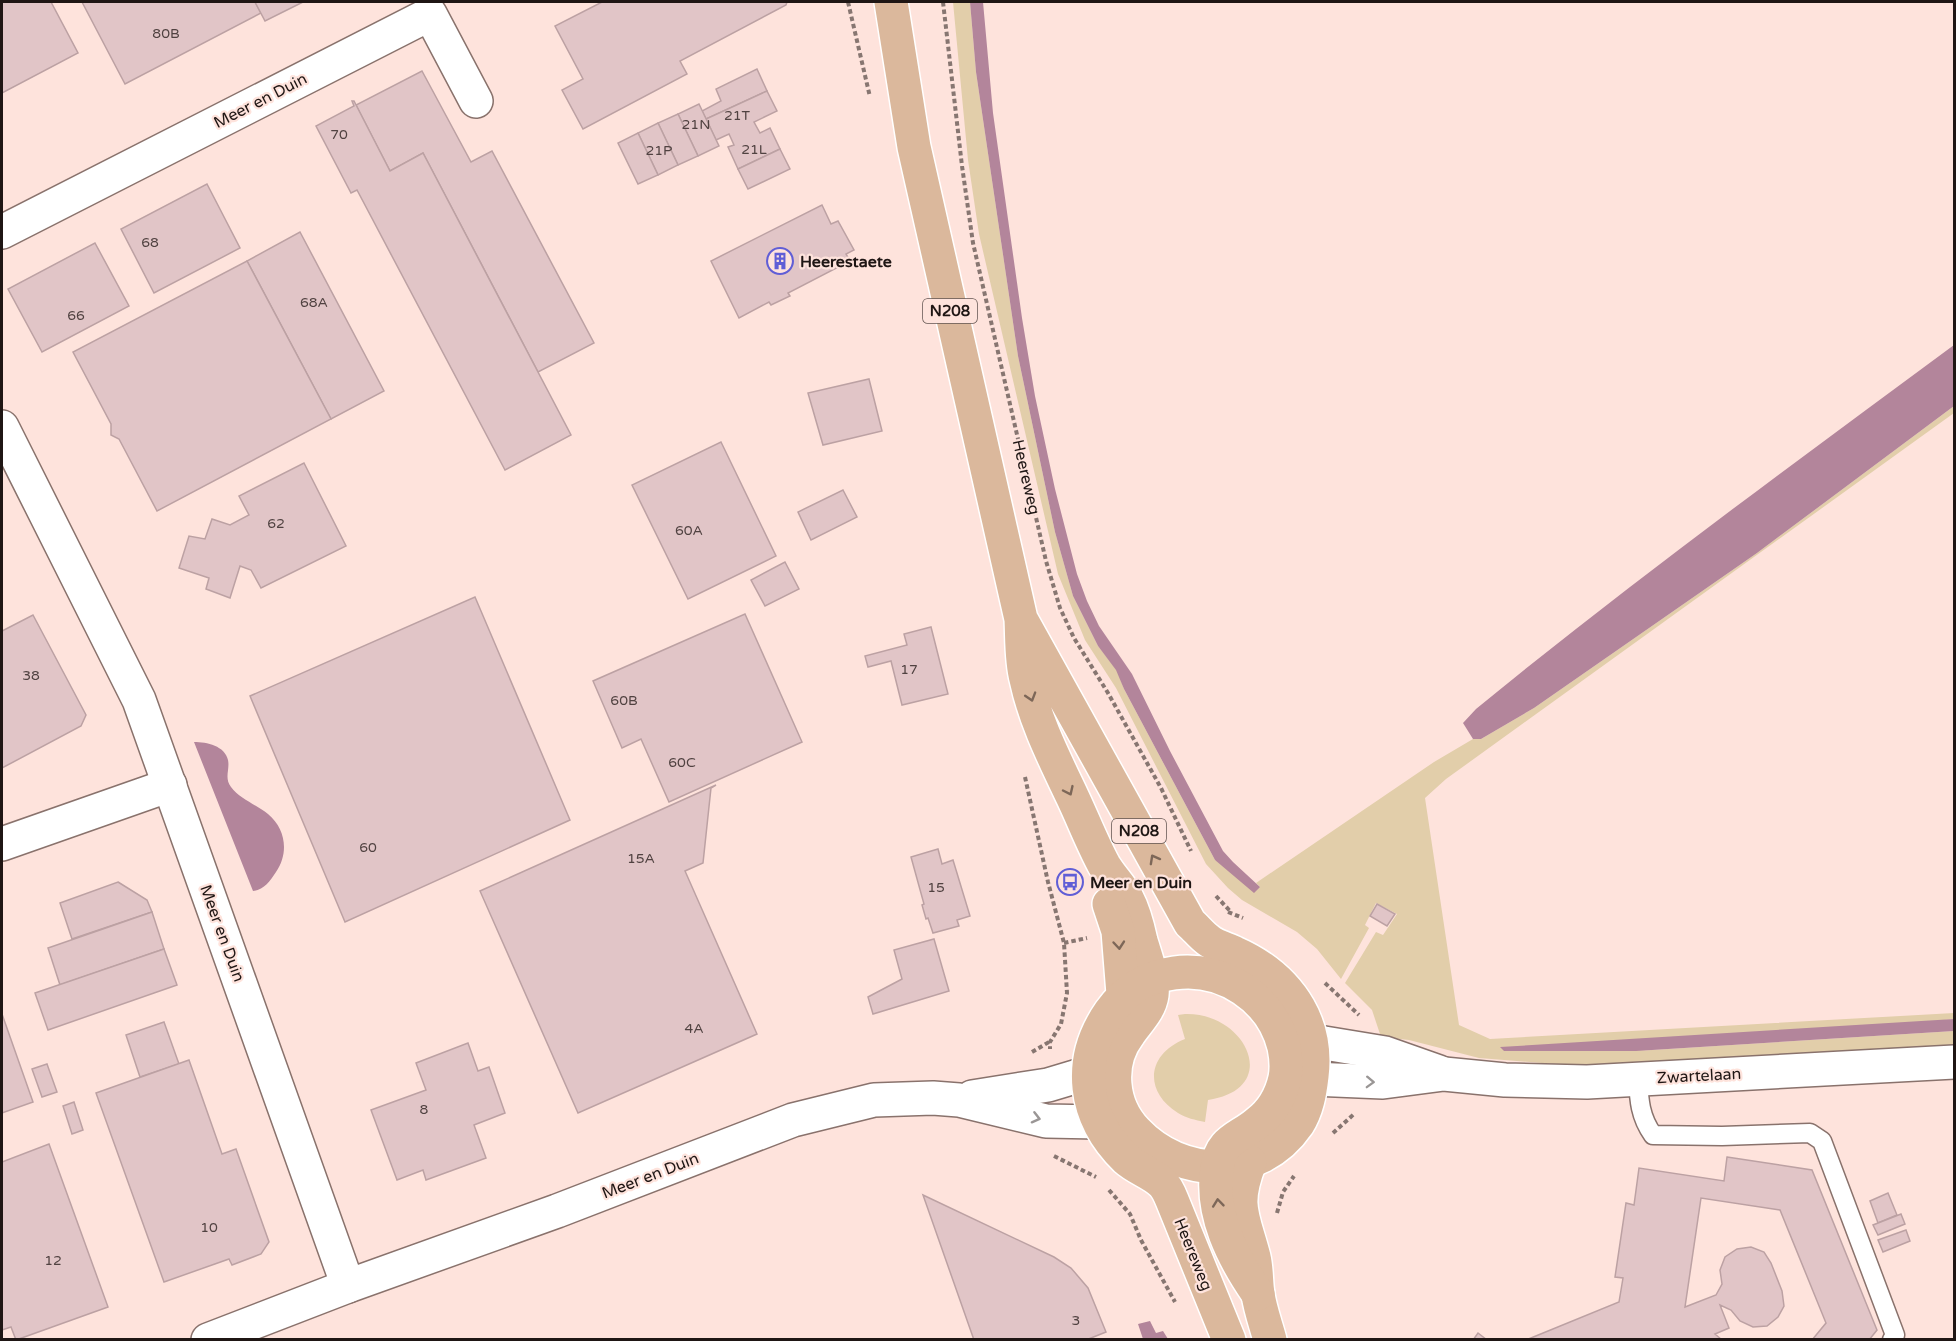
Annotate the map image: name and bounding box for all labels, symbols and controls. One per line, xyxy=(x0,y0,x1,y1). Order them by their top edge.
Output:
house number: 80B xyxy=(152,25,180,42)
street label: Meer en Duin xyxy=(210,69,310,133)
house number: 21T xyxy=(724,107,751,124)
house number: 21N xyxy=(682,116,710,133)
house number: 70 xyxy=(330,126,348,143)
house number: 21L xyxy=(741,141,767,158)
house number: 21P xyxy=(646,142,673,159)
house number: 68 xyxy=(141,234,159,251)
building icon: Heerestaete xyxy=(765,246,795,276)
place label: Heerestaete xyxy=(800,252,892,272)
house number: 68A xyxy=(300,294,328,311)
road number: N208 xyxy=(923,299,977,323)
house number: 66 xyxy=(67,307,85,324)
street label: Heereweg xyxy=(1008,438,1044,517)
house number: 62 xyxy=(267,515,285,532)
house number: 60A xyxy=(675,522,703,539)
house number: 17 xyxy=(900,661,918,678)
house number: 38 xyxy=(22,667,40,684)
one-way arrow xyxy=(1024,691,1036,702)
house number: 60B xyxy=(610,692,638,709)
house number: 60C xyxy=(668,754,696,771)
one-way arrow xyxy=(1061,784,1073,795)
road number: N208 xyxy=(1112,819,1166,843)
house number: 60 xyxy=(359,839,377,856)
house number: 15A xyxy=(627,850,655,867)
one-way arrow xyxy=(1150,855,1161,865)
bus stop icon: Meer en Duin xyxy=(1055,867,1085,897)
place label: Meer en Duin xyxy=(1090,873,1192,893)
house number: 15 xyxy=(927,879,945,896)
street label: Meer en Duin xyxy=(195,882,249,985)
one-way arrow xyxy=(1112,940,1125,949)
house number: 4A xyxy=(684,1020,704,1037)
street label: Zwartelaan xyxy=(1656,1064,1742,1088)
one-way arrow xyxy=(1366,1075,1375,1088)
house number: 8 xyxy=(420,1101,429,1118)
one-way arrow xyxy=(1031,1111,1041,1124)
street label: Meer en Duin xyxy=(599,1148,702,1204)
one-way arrow xyxy=(1212,1199,1225,1208)
street label: Heereweg xyxy=(1169,1215,1217,1294)
house number: 10 xyxy=(200,1219,218,1236)
house number: 12 xyxy=(44,1252,62,1269)
house number: 3 xyxy=(1072,1312,1080,1329)

